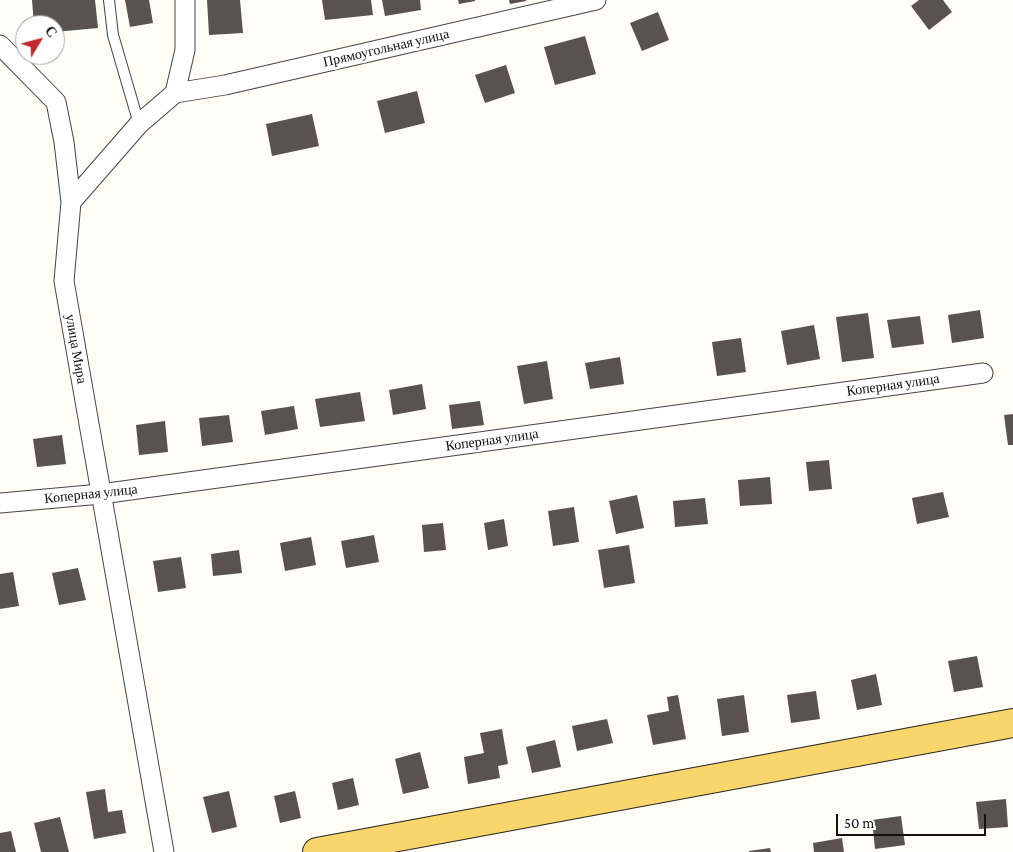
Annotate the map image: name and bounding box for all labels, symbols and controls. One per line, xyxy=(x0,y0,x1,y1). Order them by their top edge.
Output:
north arrow xyxy=(15,15,65,65)
text: С xyxy=(42,23,61,40)
street label: Прямоугольная улица xyxy=(321,25,451,71)
street label: улица Мира xyxy=(62,313,90,385)
street label: Коперная улица xyxy=(845,370,941,400)
street label: Коперная улица xyxy=(444,425,540,455)
street label: Коперная улица xyxy=(44,481,138,507)
scale bar xyxy=(838,804,988,836)
text: 50 m xyxy=(844,815,874,831)

